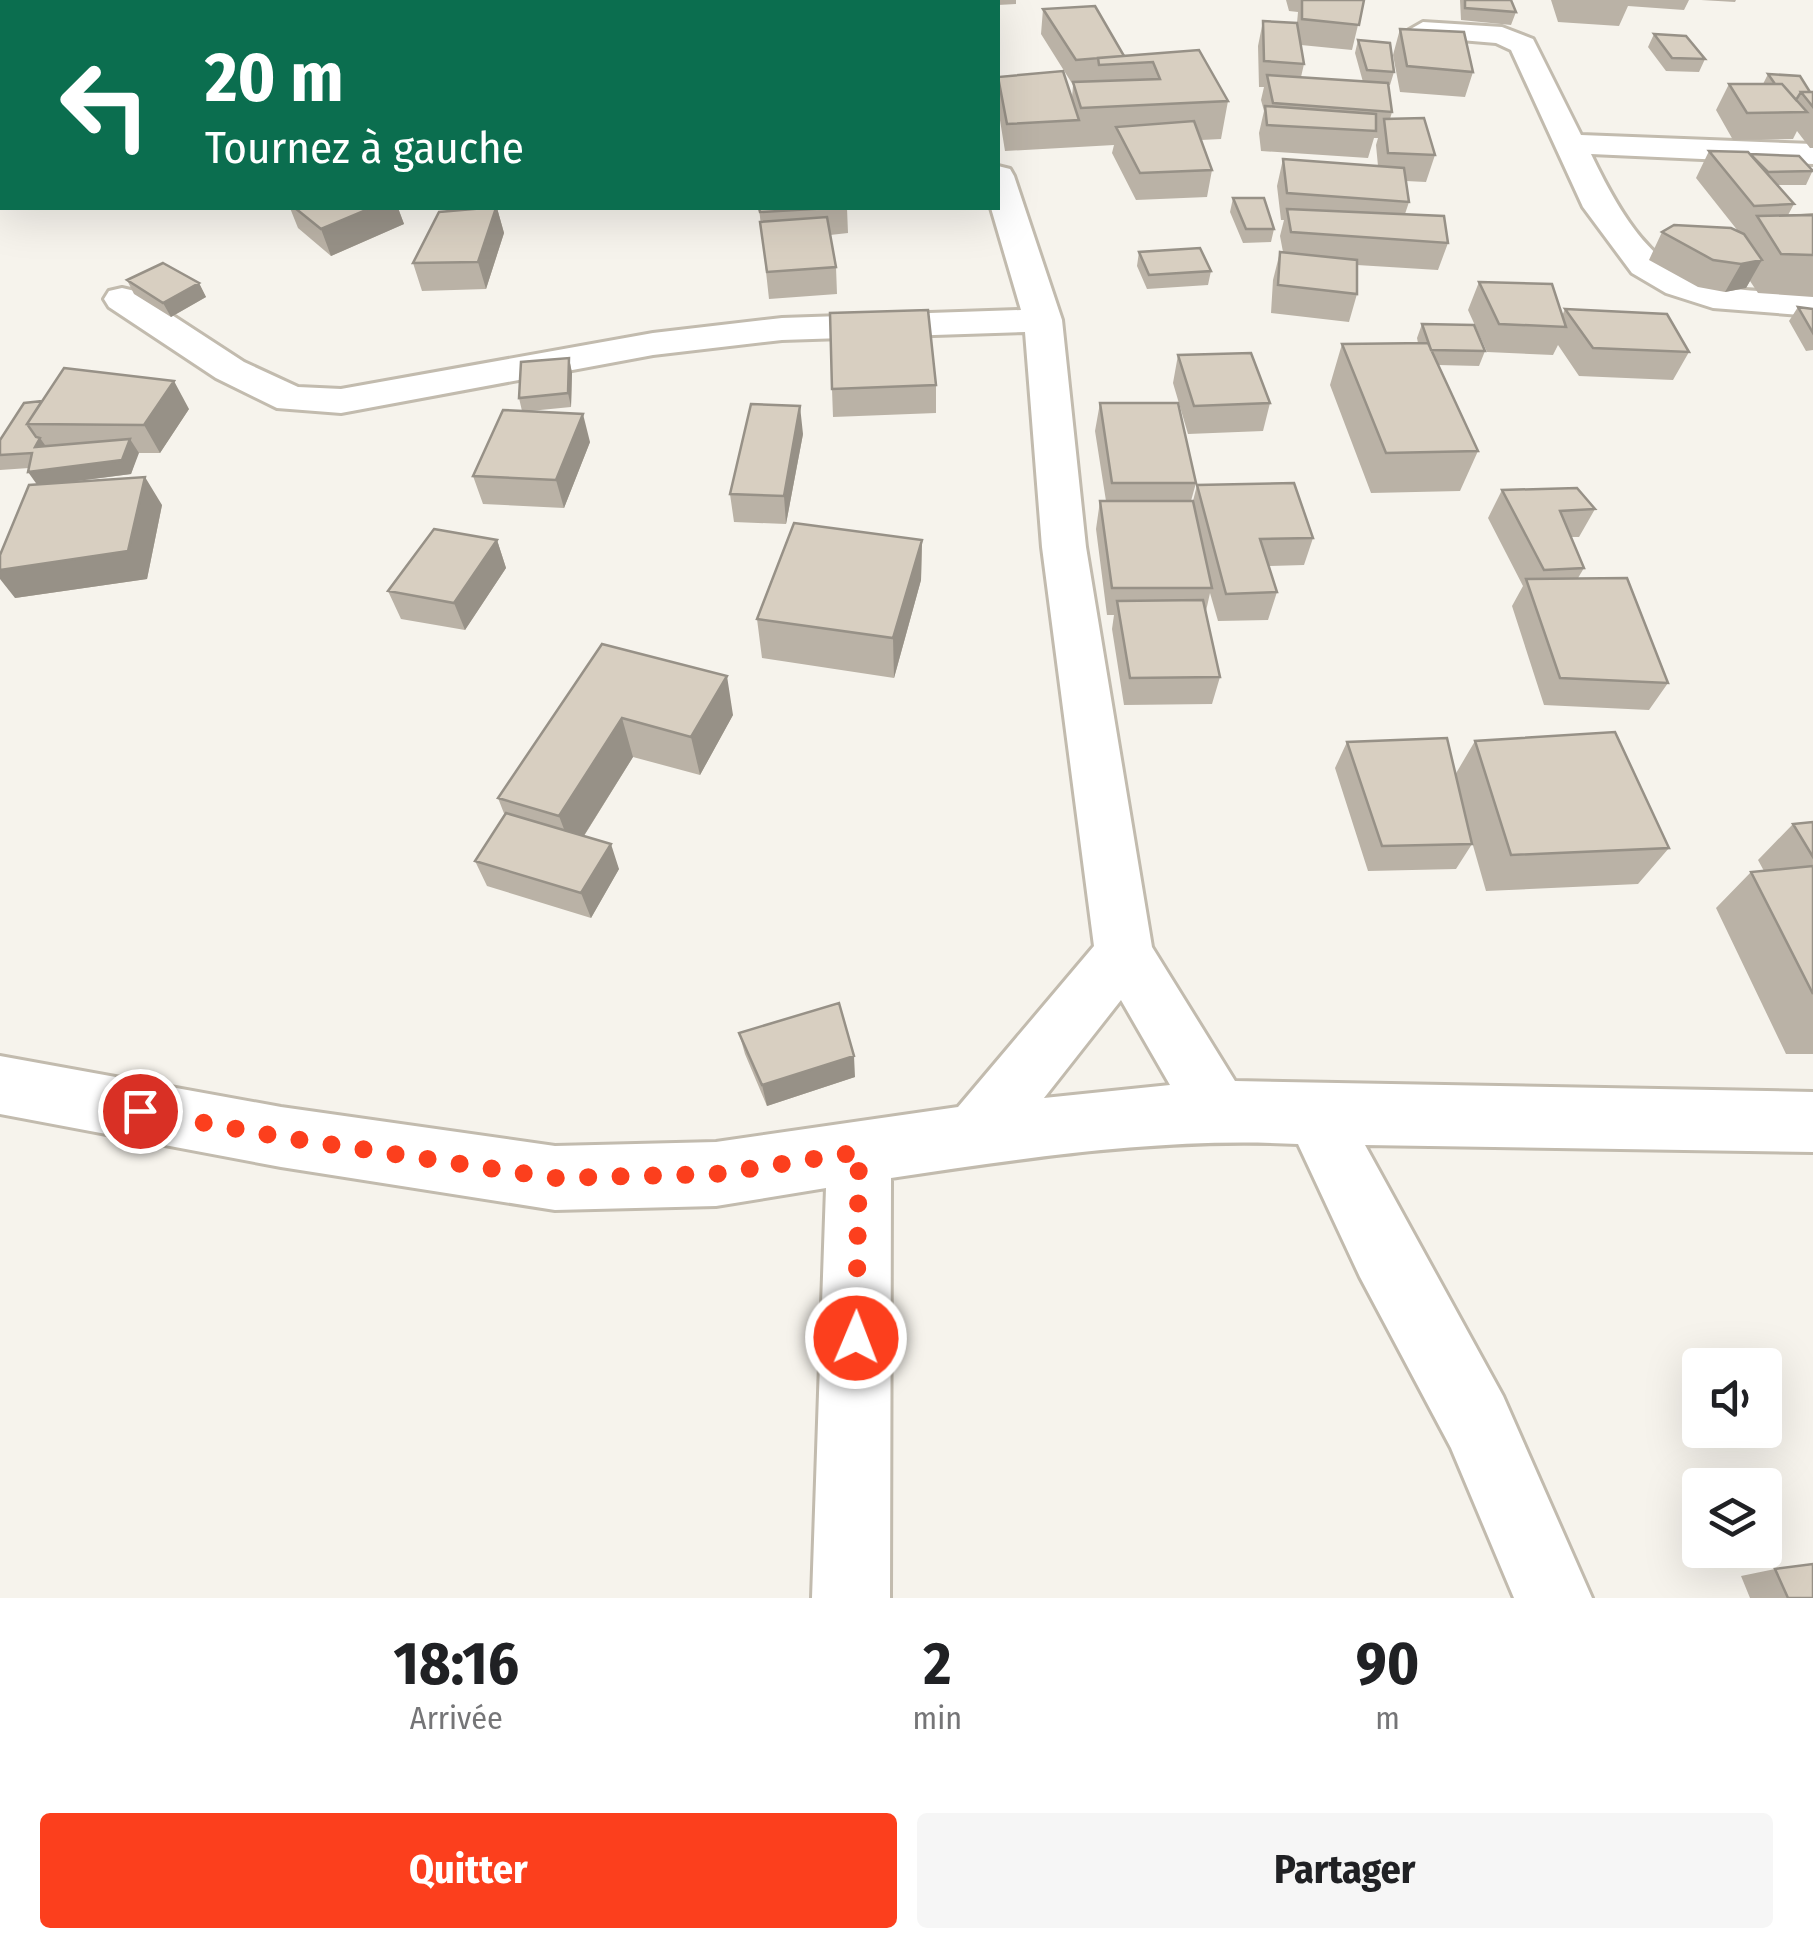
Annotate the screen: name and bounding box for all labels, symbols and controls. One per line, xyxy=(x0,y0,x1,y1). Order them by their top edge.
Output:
text: 20 m xyxy=(205,36,344,120)
icon: left xyxy=(40,40,170,170)
text: Tournez à gauche xyxy=(205,121,524,175)
pin xyxy=(98,1069,183,1154)
icon: arrive xyxy=(113,1084,168,1139)
position arrow xyxy=(804,1286,908,1390)
map controls xyxy=(1682,1348,1782,1568)
button: sound xyxy=(1682,1348,1782,1448)
button: layers xyxy=(1682,1468,1782,1568)
text: 18:16 xyxy=(394,1628,519,1700)
text: 2 xyxy=(923,1628,951,1700)
text: 90 xyxy=(1356,1628,1419,1700)
text: Arrivée xyxy=(410,1699,503,1737)
text: min xyxy=(913,1699,962,1737)
text: m xyxy=(1375,1699,1400,1737)
button: Quitter xyxy=(40,1813,897,1928)
button: Partager xyxy=(917,1813,1773,1928)

